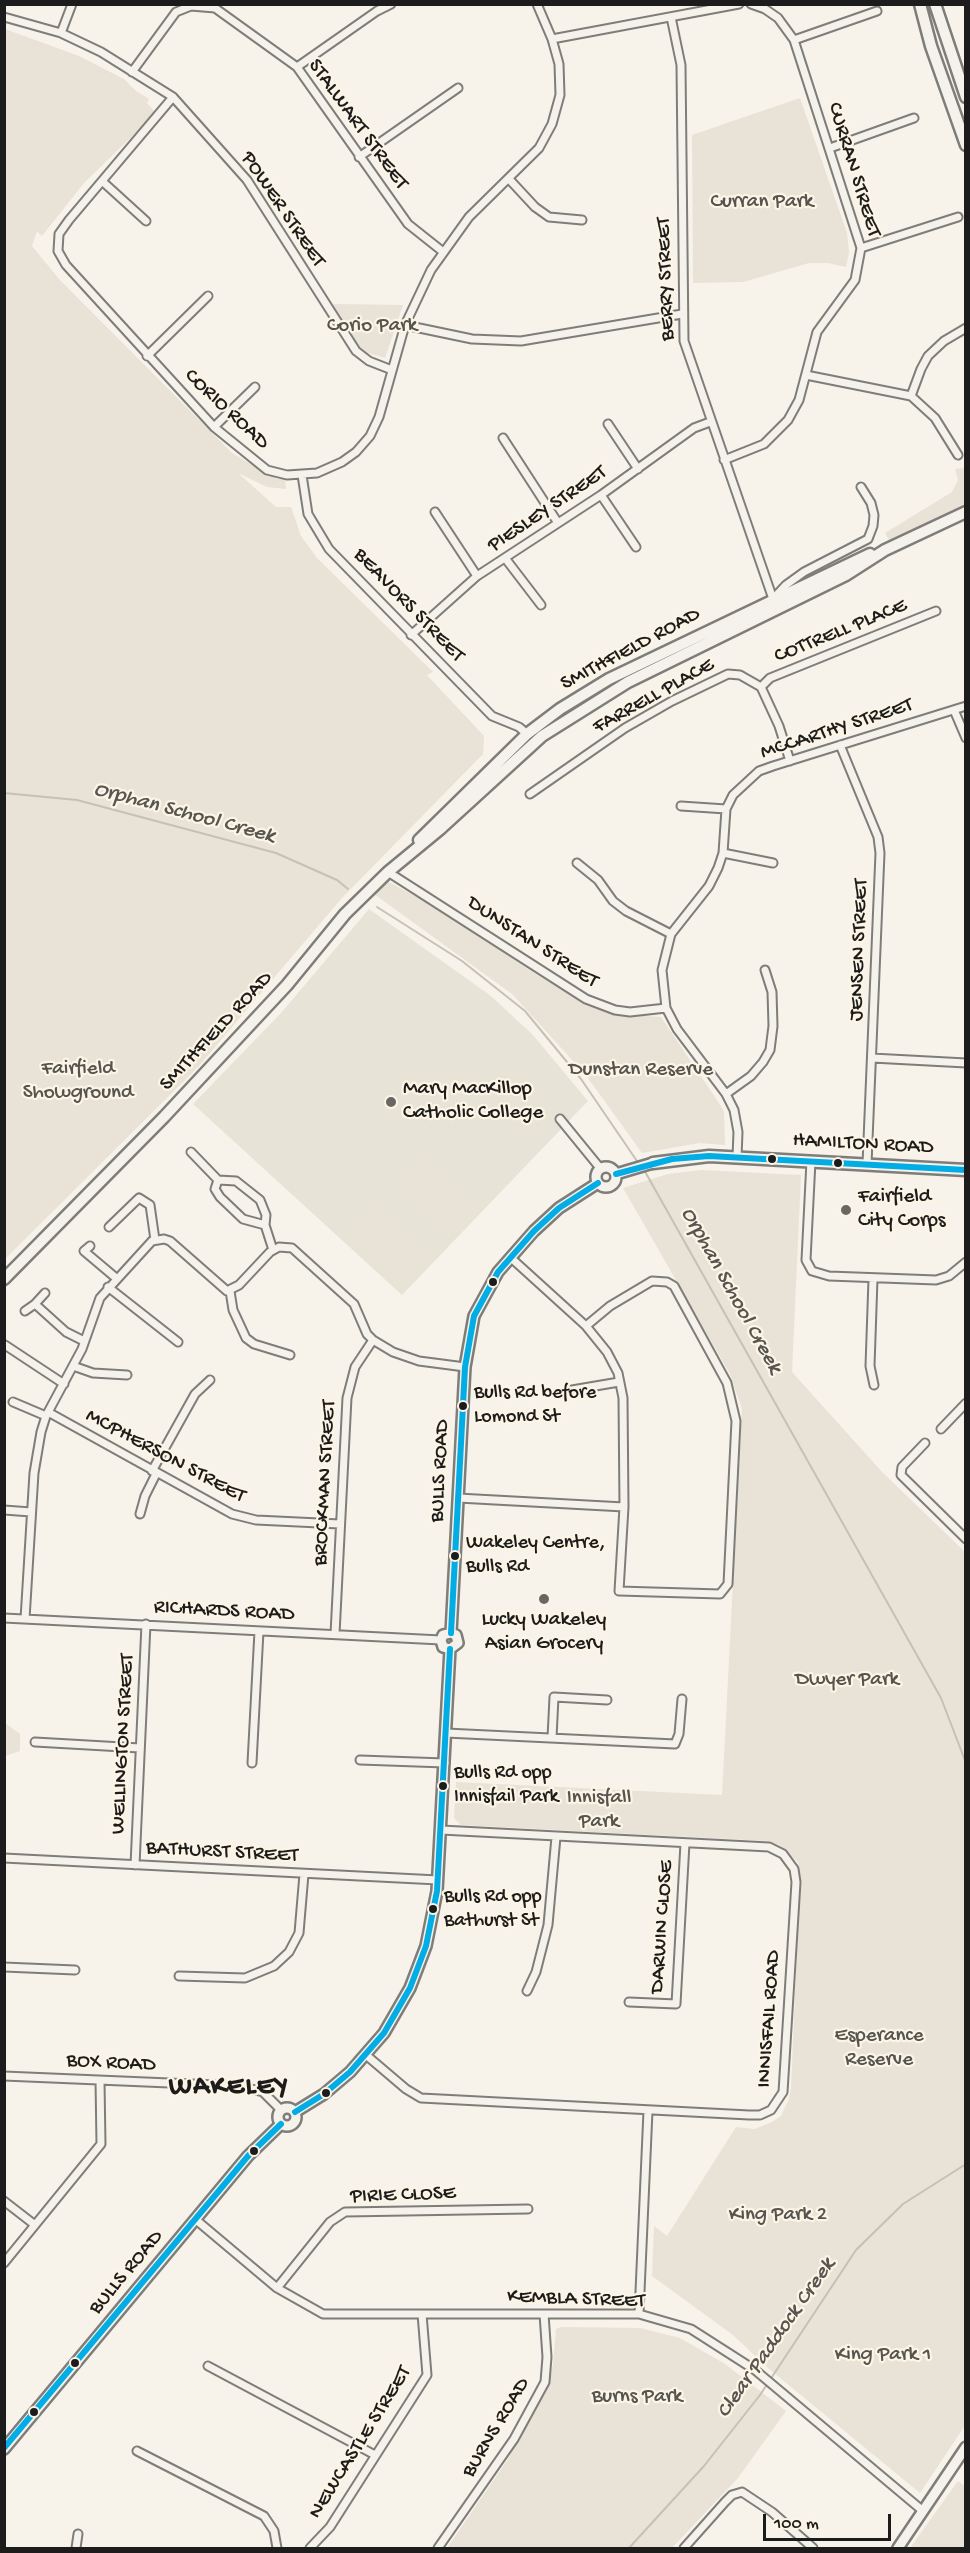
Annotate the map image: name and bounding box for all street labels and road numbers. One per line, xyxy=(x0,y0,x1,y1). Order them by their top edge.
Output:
street label: STALWART STREET xyxy=(301,55,413,195)
street label: CURRAN STREET xyxy=(821,100,885,240)
street label: POWER STREET xyxy=(234,147,330,273)
street label: BERRY STREET xyxy=(652,217,682,341)
street label: CORIO ROAD xyxy=(178,364,274,456)
street label: PIESLEY STREET xyxy=(484,461,612,559)
street label: BEAVORS STREET xyxy=(347,544,469,668)
street label: COTTRELL PLACE xyxy=(771,594,911,670)
street label: SMITHFIELD ROAD xyxy=(557,603,705,697)
street label: FARRELL PLACE xyxy=(589,653,719,741)
street label: MCCARTHY STREET xyxy=(758,694,916,766)
street label: JENSEN STREET xyxy=(845,878,875,1022)
street label: DUNSTAN STREET xyxy=(462,891,602,995)
street label: SMITHFIELD ROAD xyxy=(155,967,279,1097)
street label: HAMILTON ROAD xyxy=(792,1129,934,1161)
street label: BROCKMAN STREET xyxy=(309,1399,343,1567)
street label: MCPHERSON STREET xyxy=(81,1404,249,1510)
street label: BULLS ROAD xyxy=(426,1419,456,1523)
street label: RICHARDS ROAD xyxy=(153,1596,295,1628)
street label: WELLINGTON STREET xyxy=(107,1653,141,1835)
street label: BATHURST STREET xyxy=(145,1836,299,1870)
street label: DARWIN CLOSE xyxy=(646,1860,680,1994)
street label: INNISFAIL ROAD xyxy=(753,1949,787,2089)
street label: BOX ROAD xyxy=(66,2049,156,2079)
street label: PIRIE CLOSE xyxy=(350,2182,456,2210)
street label: BULLS ROAD xyxy=(84,2226,170,2320)
street label: KEMBLA STREET xyxy=(507,2285,645,2315)
street label: NEWCASTLE STREET xyxy=(304,2362,418,2524)
street label: BURNS ROAD xyxy=(457,2374,537,2482)

